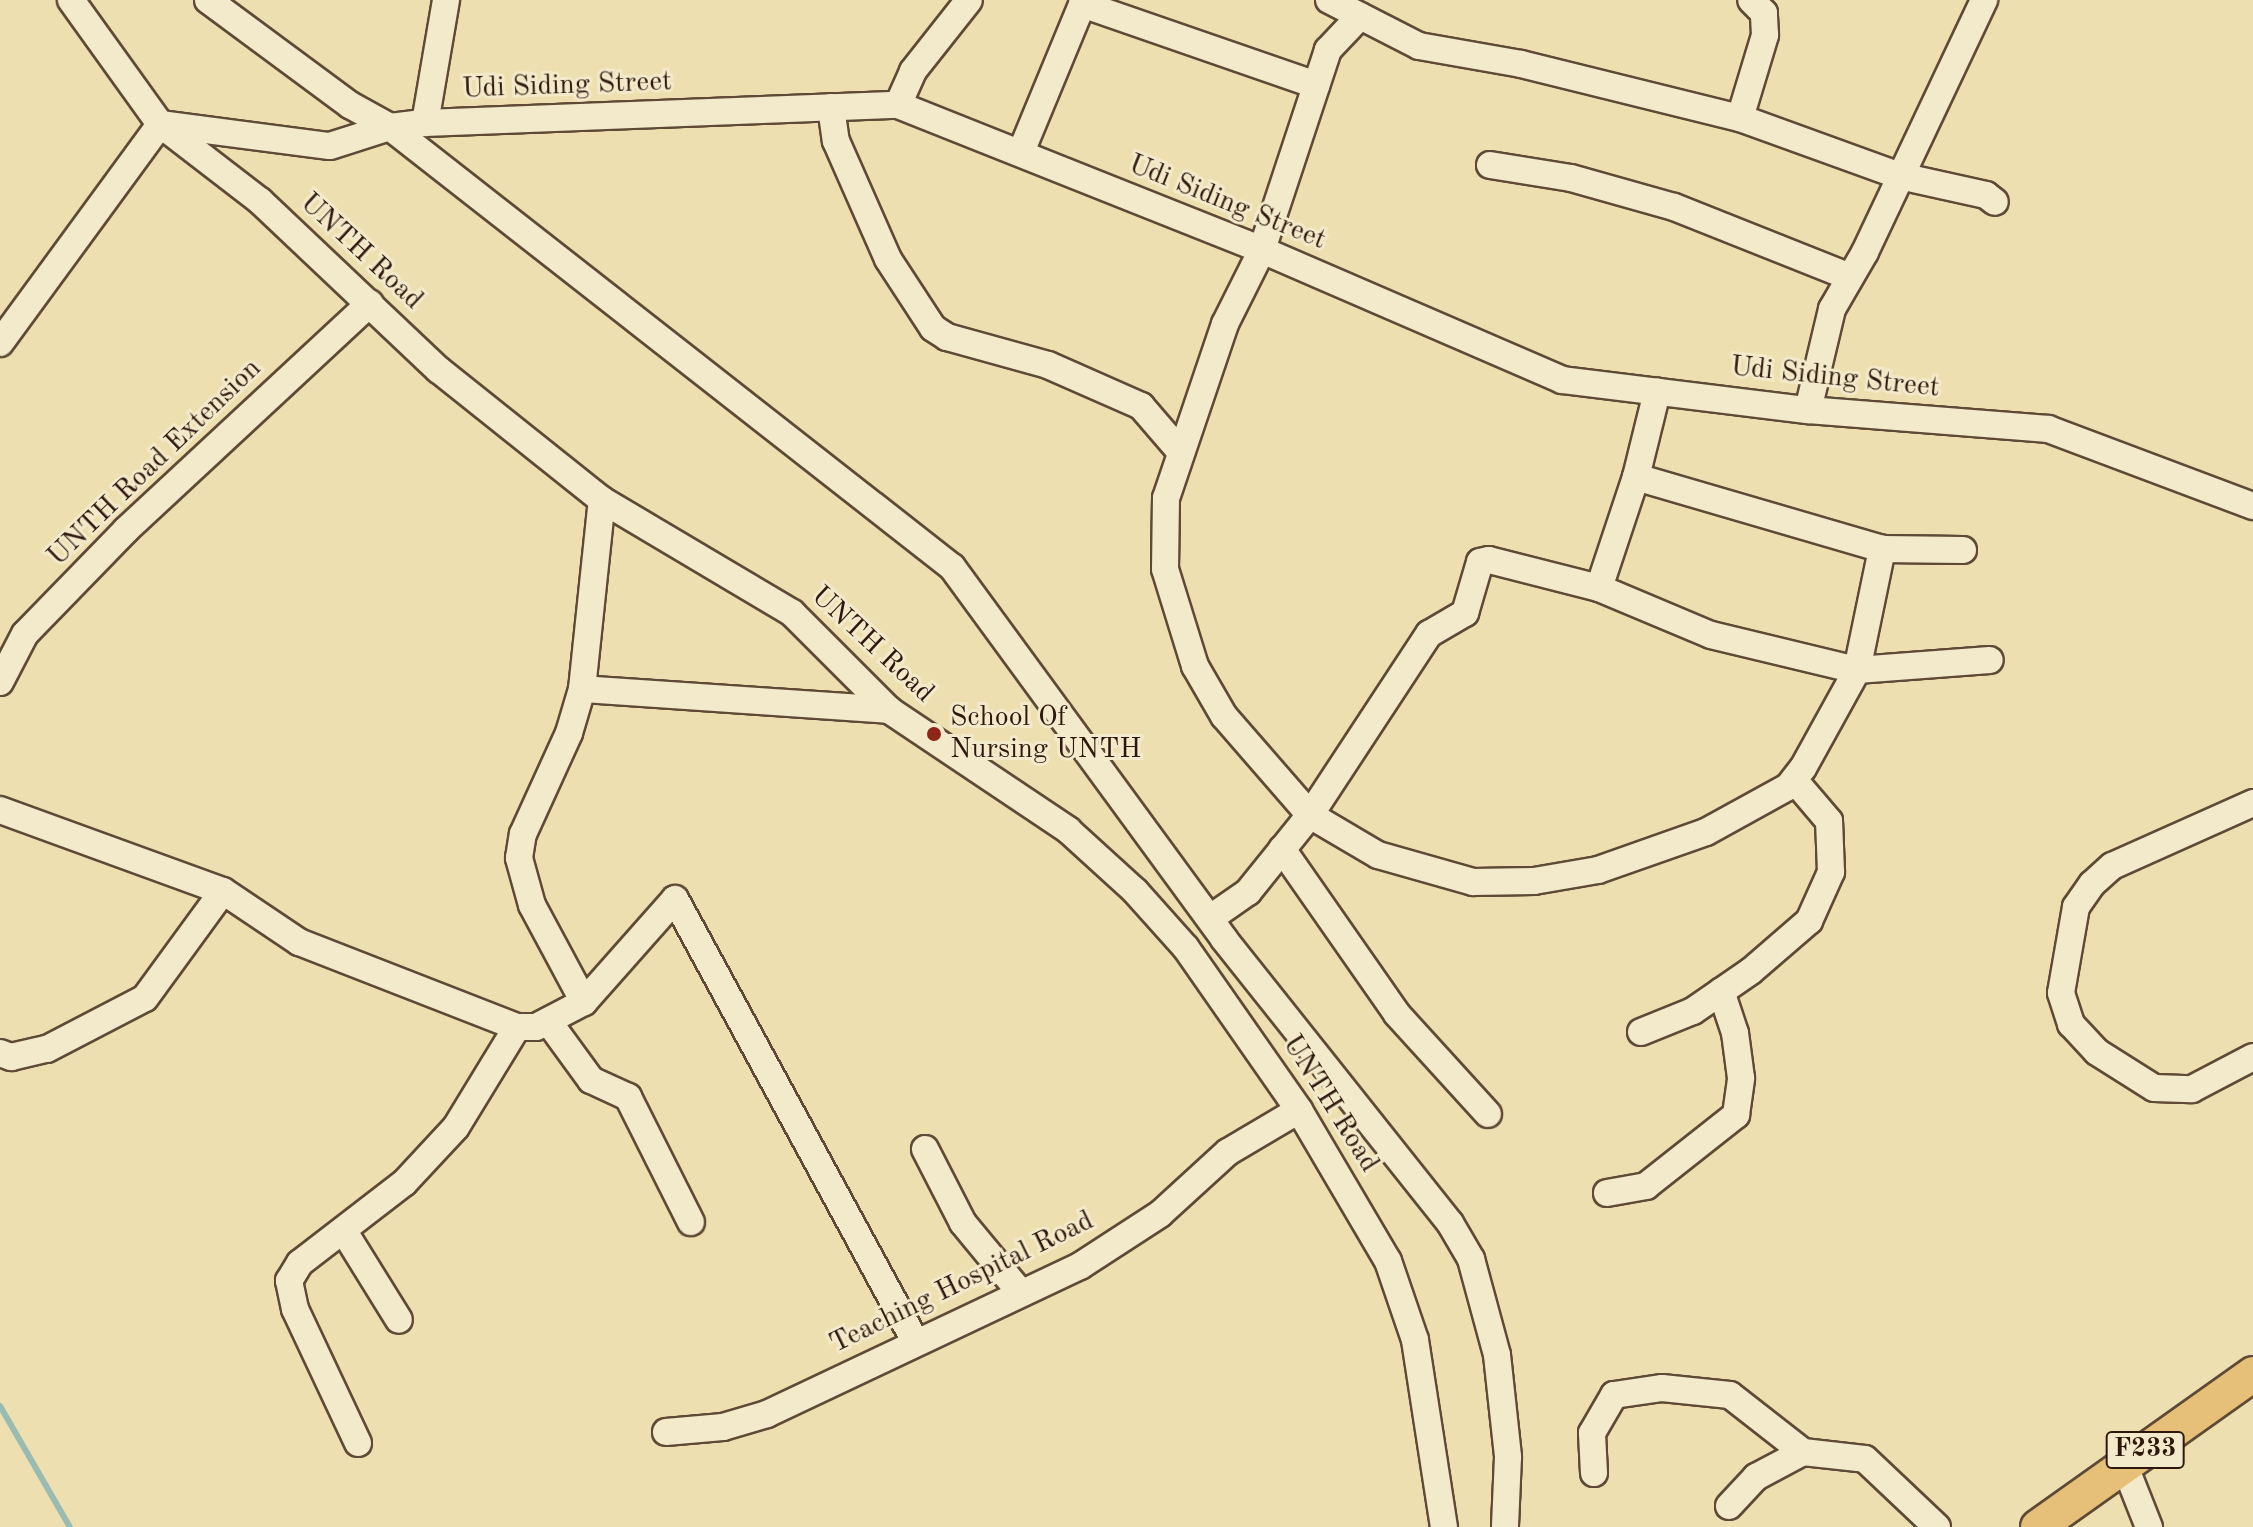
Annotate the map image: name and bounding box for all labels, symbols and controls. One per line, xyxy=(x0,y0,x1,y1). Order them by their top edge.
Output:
street label: Udi Siding Street xyxy=(462,66,672,106)
street label: Udi Siding Street xyxy=(1123,148,1331,258)
street label: UNTH Road xyxy=(293,187,429,317)
street label: Udi Siding Street xyxy=(1729,350,1941,406)
street label: UNTH Road Extension xyxy=(41,352,269,574)
street label: UNTH Road xyxy=(804,580,940,710)
place label: School Of Nursing UNTH xyxy=(950,701,1141,767)
marker: School Of Nursing UNTH xyxy=(925,725,943,743)
street label: UNTH Road xyxy=(1275,1029,1385,1179)
street label: Teaching Hospital Road xyxy=(825,1204,1099,1362)
road number: F233 xyxy=(2105,1428,2185,1472)

